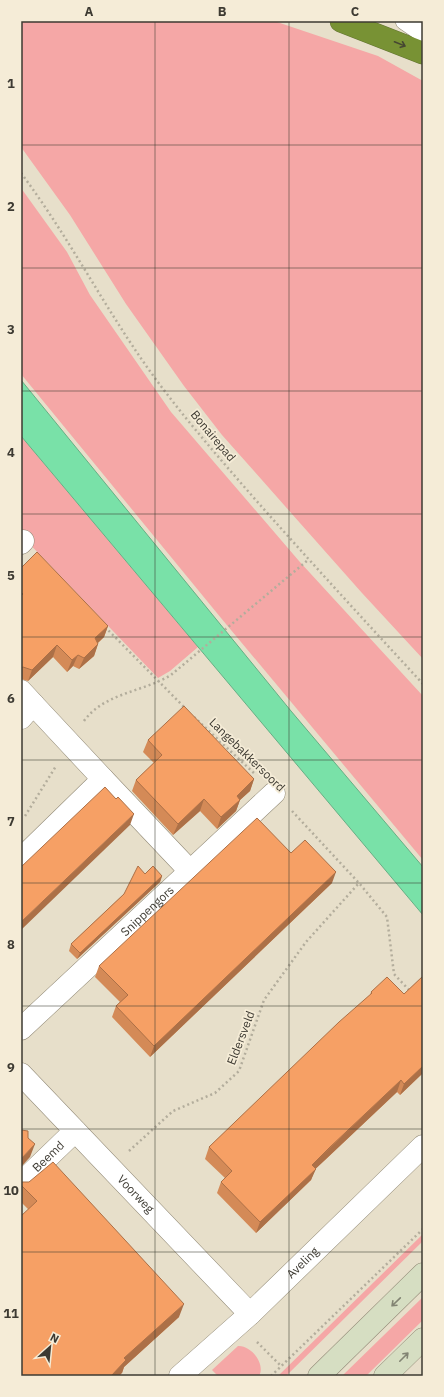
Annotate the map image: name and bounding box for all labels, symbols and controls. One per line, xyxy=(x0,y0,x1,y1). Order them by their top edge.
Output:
text: A xyxy=(85,3,94,20)
text: B xyxy=(218,3,227,20)
text: C xyxy=(351,3,360,20)
one-way arrow xyxy=(394,41,406,49)
text: 1 xyxy=(7,75,15,92)
text: 2 xyxy=(7,198,15,215)
text: 3 xyxy=(7,321,15,338)
street label: Bonairepad xyxy=(188,407,239,464)
text: 4 xyxy=(7,444,15,461)
text: 5 xyxy=(7,567,15,584)
text: 6 xyxy=(7,690,15,707)
street label: Langebakkersoord xyxy=(206,715,288,795)
text: 7 xyxy=(7,813,15,830)
street label: Snippengors xyxy=(117,882,177,939)
text: 8 xyxy=(7,936,15,953)
street label: Eldersveld xyxy=(223,1009,258,1067)
text: 9 xyxy=(7,1059,15,1076)
street label: Beemd xyxy=(29,1138,67,1175)
street label: Voorweg xyxy=(114,1172,158,1216)
text: 10 xyxy=(3,1182,19,1199)
street label: Aveling xyxy=(283,1243,322,1282)
one-way arrow xyxy=(391,1297,401,1307)
text: 11 xyxy=(3,1305,19,1322)
north arrow xyxy=(30,1327,70,1367)
text: N xyxy=(48,1330,61,1346)
one-way arrow xyxy=(399,1353,409,1362)

